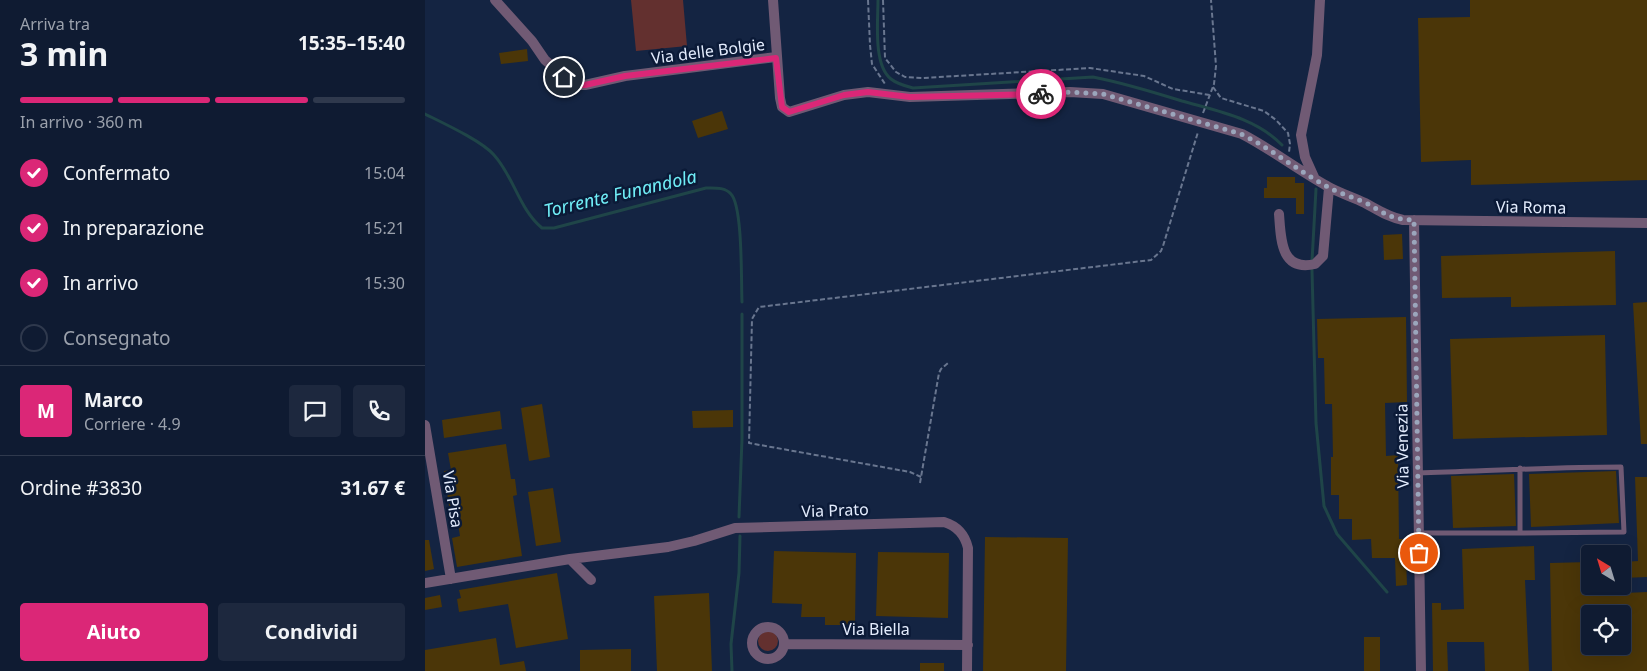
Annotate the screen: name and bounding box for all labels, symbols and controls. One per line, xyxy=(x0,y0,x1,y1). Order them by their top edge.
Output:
text: Arriva tra xyxy=(20,13,90,35)
text: 15:35–15:40 xyxy=(298,30,405,56)
text: 3 min xyxy=(20,32,108,75)
street label: Via delle Bolgie xyxy=(650,33,766,69)
pin xyxy=(543,56,585,98)
icon: home xyxy=(550,63,578,91)
courier xyxy=(1016,69,1066,119)
icon: bike xyxy=(1027,80,1055,108)
text: In arrivo · 360 m xyxy=(20,111,143,133)
icon: check xyxy=(20,159,48,187)
text: Confermato xyxy=(63,160,170,186)
text: 15:04 xyxy=(364,162,405,184)
water label: Torrente Funandola xyxy=(541,164,699,222)
street label: Via Roma xyxy=(1496,195,1566,219)
icon: check xyxy=(20,214,48,242)
text: In preparazione xyxy=(63,215,204,241)
text: 15:21 xyxy=(364,217,405,239)
icon: check xyxy=(20,269,48,297)
text: In arrivo xyxy=(63,270,139,296)
text: 15:30 xyxy=(364,272,405,294)
text: Consegnato xyxy=(63,325,171,351)
button: chat xyxy=(289,385,341,437)
button: phone xyxy=(353,385,405,437)
text: Marco xyxy=(84,387,143,413)
text: M xyxy=(37,398,55,424)
street label: Via Venezia xyxy=(1390,404,1414,488)
text: Corriere · 4.9 xyxy=(84,413,181,435)
street label: Via Pisa xyxy=(438,469,468,529)
text: Ordine #3830 xyxy=(20,475,142,501)
text: 31.67 € xyxy=(340,475,405,501)
street label: Via Prato xyxy=(801,498,869,522)
pin xyxy=(1398,532,1440,574)
icon: bag xyxy=(1405,539,1433,567)
north arrow xyxy=(1581,545,1631,595)
map controls xyxy=(1581,545,1631,655)
button: Aiuto xyxy=(20,603,208,661)
button: Condividi xyxy=(218,603,405,661)
button: locate xyxy=(1581,605,1631,655)
street label: Via Biella xyxy=(842,618,910,640)

